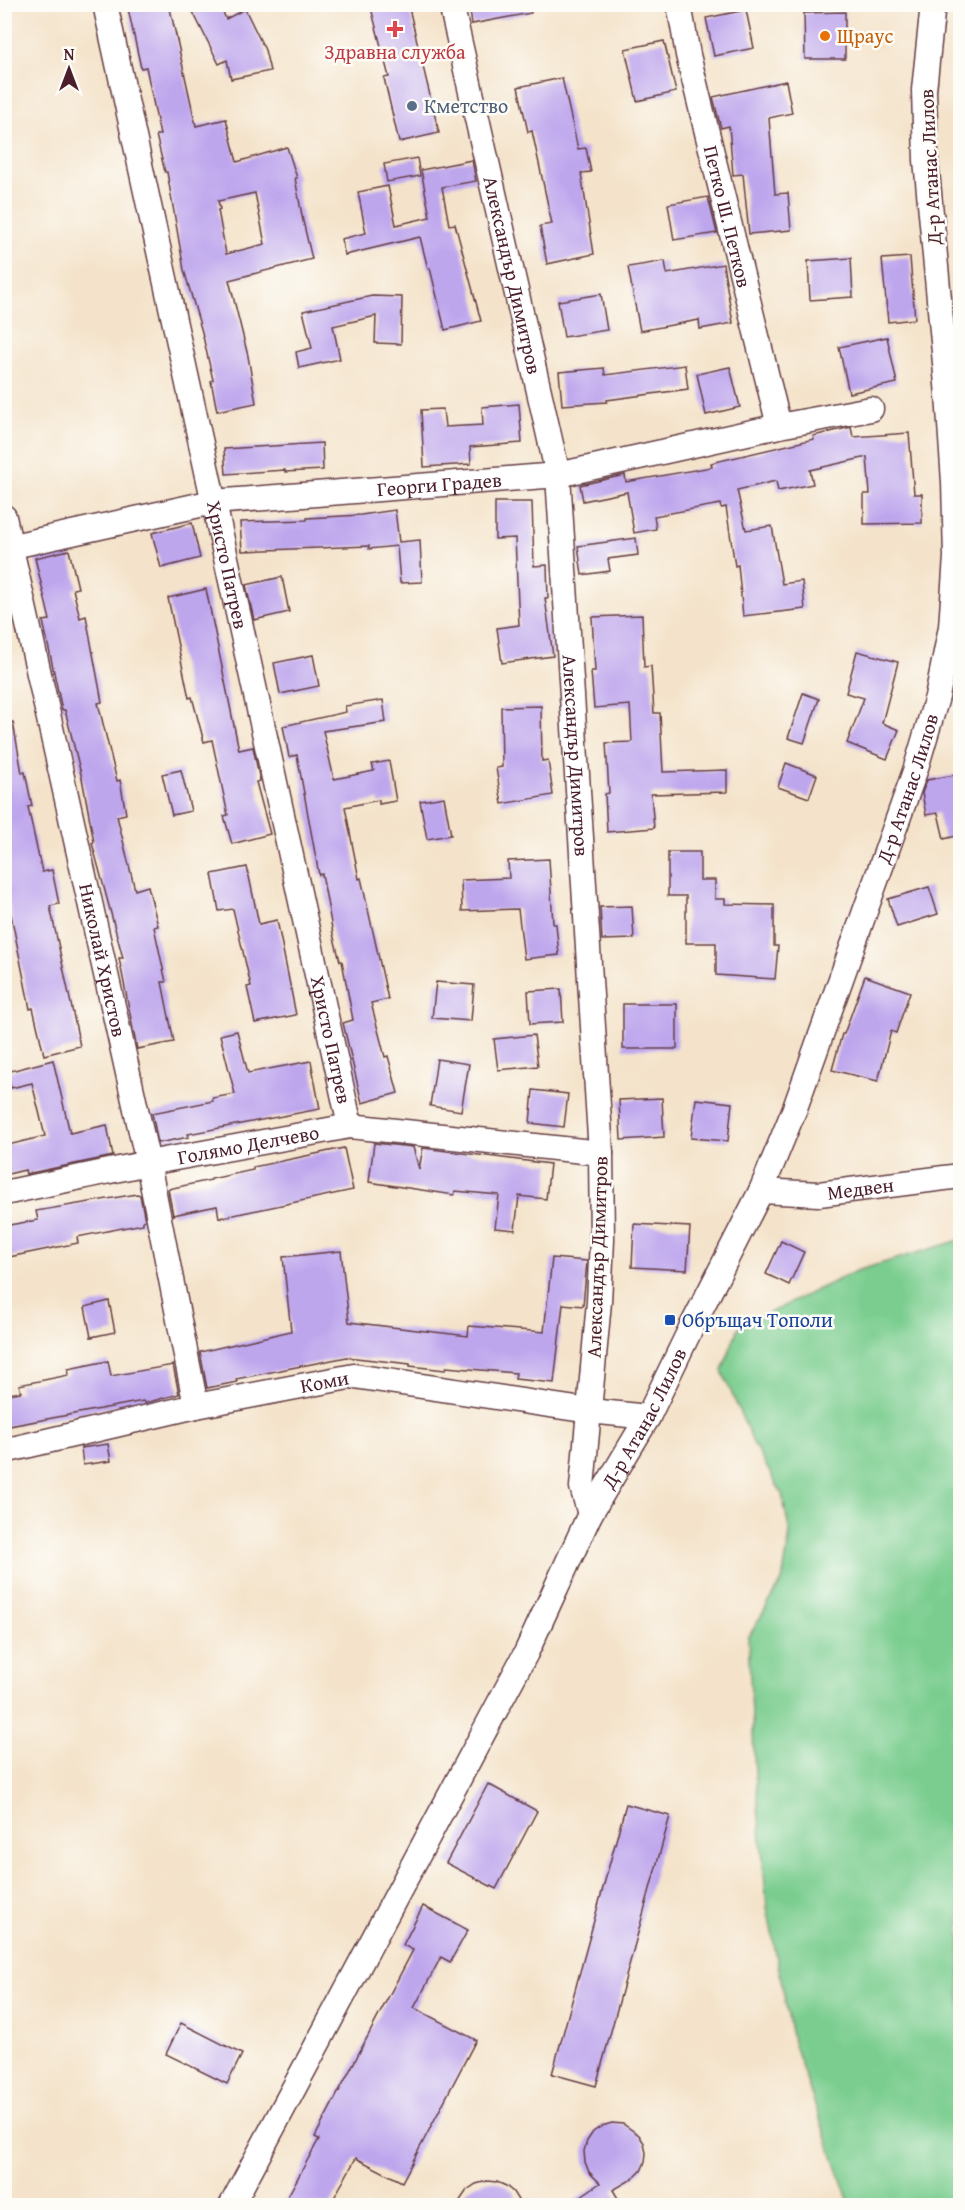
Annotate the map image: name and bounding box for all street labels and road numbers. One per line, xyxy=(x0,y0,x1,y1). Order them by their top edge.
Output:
street label: Д-р Атанас Лилов xyxy=(911,88,948,247)
street label: Петко Ш. Петков xyxy=(697,142,759,290)
street label: Александър Димитров xyxy=(477,173,550,377)
street label: Георги Градев xyxy=(376,464,503,503)
street label: Христо Патрев xyxy=(200,498,256,631)
street label: Александър Димитров xyxy=(555,654,597,857)
street label: Д-р Атанас Лилов xyxy=(868,710,945,868)
street label: Николай Христов xyxy=(72,881,134,1039)
street label: Христо Патрев xyxy=(304,973,360,1106)
street label: Голямо Делчево xyxy=(175,1117,321,1171)
street label: Александър Димитров xyxy=(578,1156,615,1358)
street label: Медвен xyxy=(826,1170,896,1207)
street label: Д-р Атанас Лилов xyxy=(593,1343,693,1495)
street label: Коми xyxy=(298,1362,351,1400)

